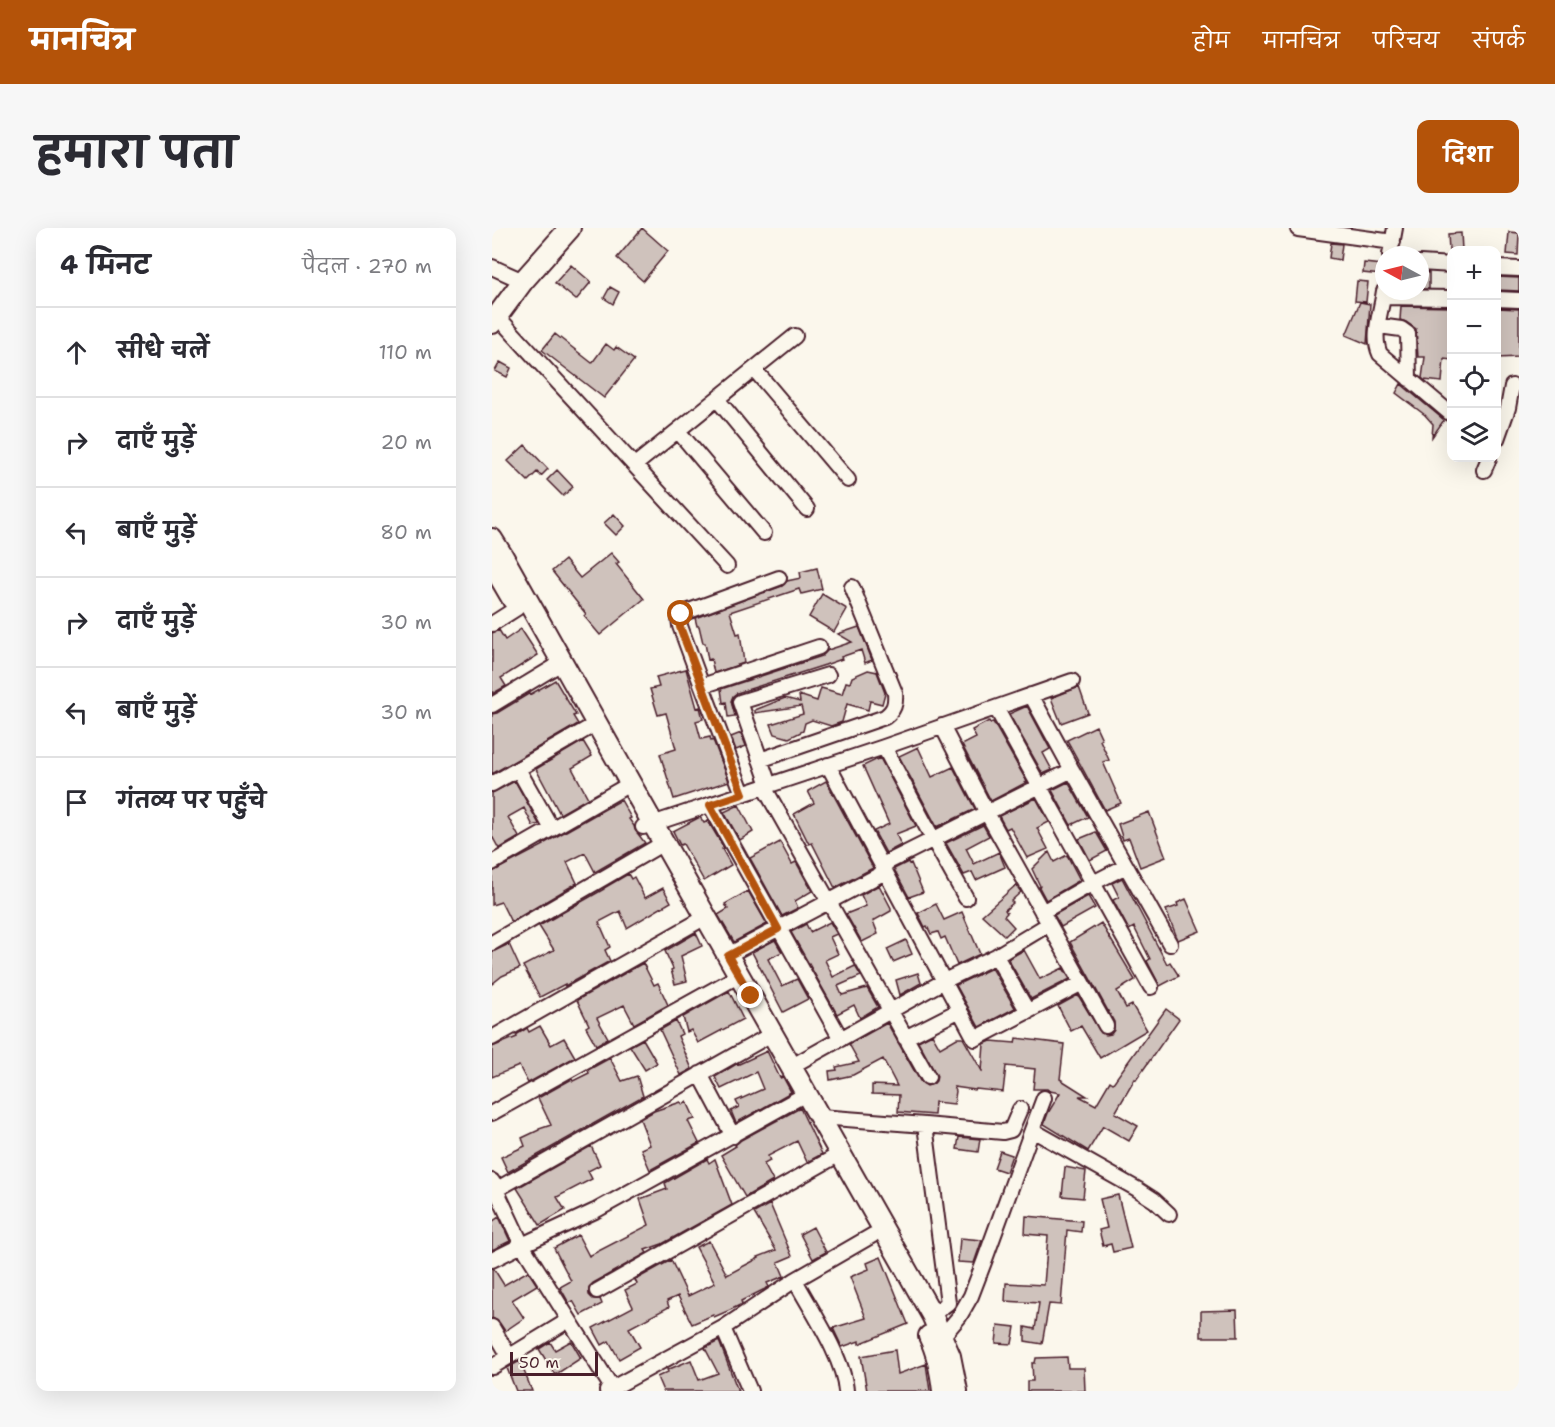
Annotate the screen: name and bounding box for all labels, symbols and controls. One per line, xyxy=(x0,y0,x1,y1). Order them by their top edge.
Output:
text: मानचित्र xyxy=(30,21,134,59)
text: होम xyxy=(1193,27,1230,55)
text: मानचित्र xyxy=(1263,27,1340,55)
text: परिचय xyxy=(1373,27,1439,55)
text: संपर्क xyxy=(1472,27,1525,55)
button: दिशा xyxy=(1417,120,1519,193)
text: हमारा पता xyxy=(36,124,237,180)
north arrow xyxy=(1375,246,1429,300)
map controls xyxy=(1447,246,1501,462)
button: + xyxy=(1447,246,1501,300)
text: 4 मिनट xyxy=(60,247,150,282)
text: पैदल · 270 m xyxy=(302,253,432,279)
button: − xyxy=(1447,300,1501,354)
icon: ahead xyxy=(60,336,93,369)
text: सीधे चलें xyxy=(117,336,209,365)
text: 110 m xyxy=(378,339,432,365)
button: locate xyxy=(1447,354,1501,408)
button: layers xyxy=(1447,408,1501,462)
icon: right xyxy=(60,426,93,459)
text: दाएँ मुड़ें xyxy=(117,426,196,455)
text: 20 m xyxy=(381,429,432,455)
icon: left xyxy=(60,516,93,549)
text: बाएँ मुड़ें xyxy=(117,516,196,545)
text: 80 m xyxy=(380,519,432,545)
route start xyxy=(667,600,693,626)
icon: right xyxy=(60,606,93,639)
text: दाएँ मुड़ें xyxy=(117,606,196,635)
text: 30 m xyxy=(380,609,432,635)
icon: left xyxy=(60,696,93,729)
text: बाएँ मुड़ें xyxy=(117,696,196,725)
text: 30 m xyxy=(380,699,432,725)
icon: arrive xyxy=(60,786,93,819)
text: गंतव्य पर पहुँचे xyxy=(117,786,266,815)
route end xyxy=(737,982,763,1008)
scale bar xyxy=(510,1349,598,1376)
text: 50 m xyxy=(519,1352,559,1373)

